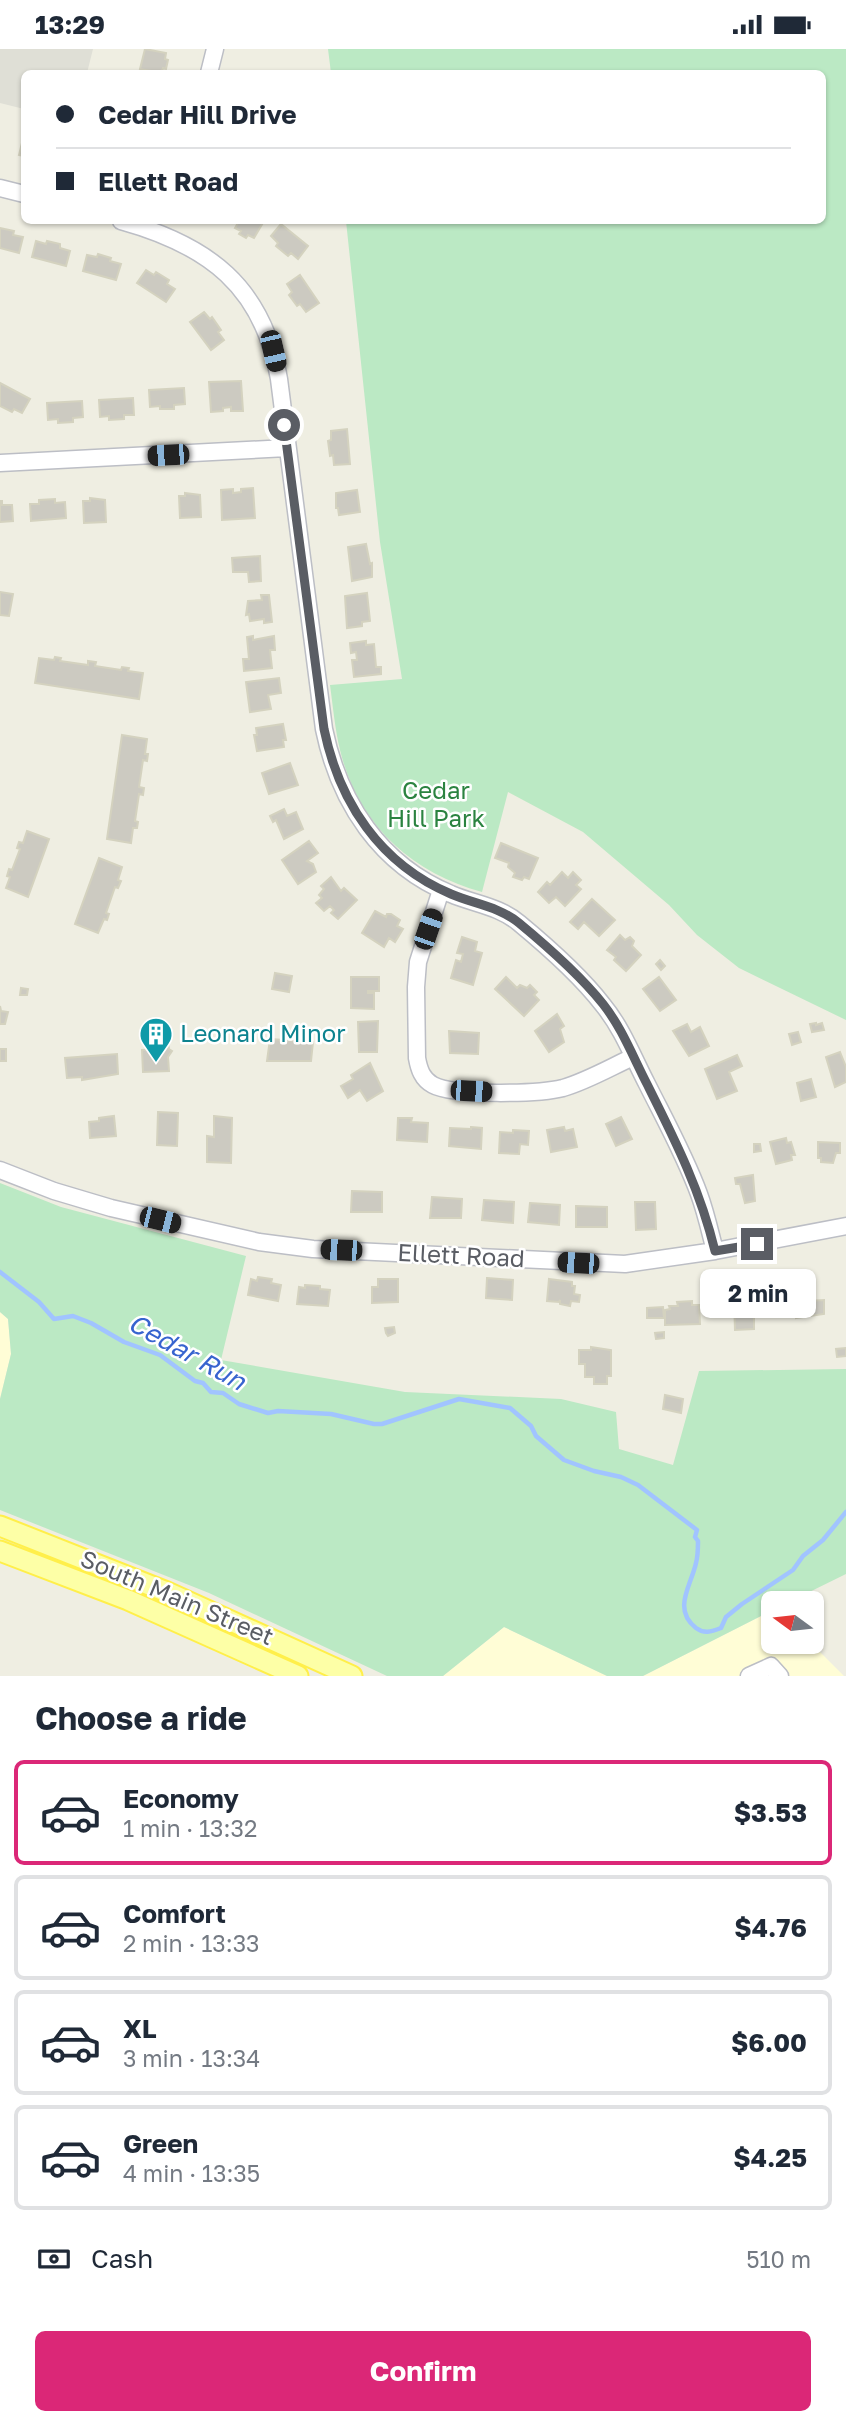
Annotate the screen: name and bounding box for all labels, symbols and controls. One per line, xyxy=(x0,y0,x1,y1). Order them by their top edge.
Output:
text: 13:29 xyxy=(35,9,105,40)
text: Cedar Hill Drive xyxy=(98,99,297,130)
text: Ellett Road xyxy=(98,166,238,197)
car xyxy=(259,328,288,374)
route start xyxy=(268,409,300,441)
car xyxy=(147,443,190,467)
park label: Cedar Hill Park xyxy=(387,775,485,832)
car xyxy=(412,906,445,952)
building icon: Leonard Minor xyxy=(137,1015,175,1064)
place label: Leonard Minor xyxy=(180,1018,346,1047)
car xyxy=(450,1079,493,1103)
car xyxy=(138,1205,183,1235)
route end xyxy=(741,1228,773,1260)
street label: Ellett Road xyxy=(397,1237,525,1272)
car xyxy=(320,1239,363,1261)
car xyxy=(557,1251,600,1275)
callout: 2 min xyxy=(699,1269,815,1317)
text: 2 min xyxy=(728,1279,788,1307)
water label: Cedar Run xyxy=(123,1307,252,1397)
street label: South Main Street xyxy=(77,1543,279,1650)
north arrow xyxy=(761,1591,824,1654)
map controls xyxy=(761,1591,824,1654)
text: Choose a ride xyxy=(35,1699,247,1737)
icon: car xyxy=(39,1781,102,1844)
text: Economy xyxy=(123,1783,239,1814)
text: $3.53 xyxy=(734,1797,807,1828)
text: 1 min · 13:32 xyxy=(123,1814,257,1842)
icon: car xyxy=(39,1896,102,1959)
text: Comfort xyxy=(123,1898,226,1929)
text: $4.76 xyxy=(734,1912,807,1943)
text: 2 min · 13:33 xyxy=(123,1929,260,1957)
icon: car xyxy=(39,2011,102,2074)
text: XL xyxy=(123,2013,157,2044)
text: $6.00 xyxy=(731,2027,807,2058)
text: 3 min · 13:34 xyxy=(123,2044,260,2072)
icon: car xyxy=(39,2126,102,2189)
text: Green xyxy=(123,2128,198,2159)
text: $4.25 xyxy=(733,2142,807,2173)
text: 4 min · 13:35 xyxy=(123,2159,260,2187)
icon: cash xyxy=(35,2240,73,2278)
text: Cash xyxy=(91,2243,153,2274)
text: 510 m xyxy=(746,2245,811,2273)
button: Confirm xyxy=(35,2331,811,2411)

